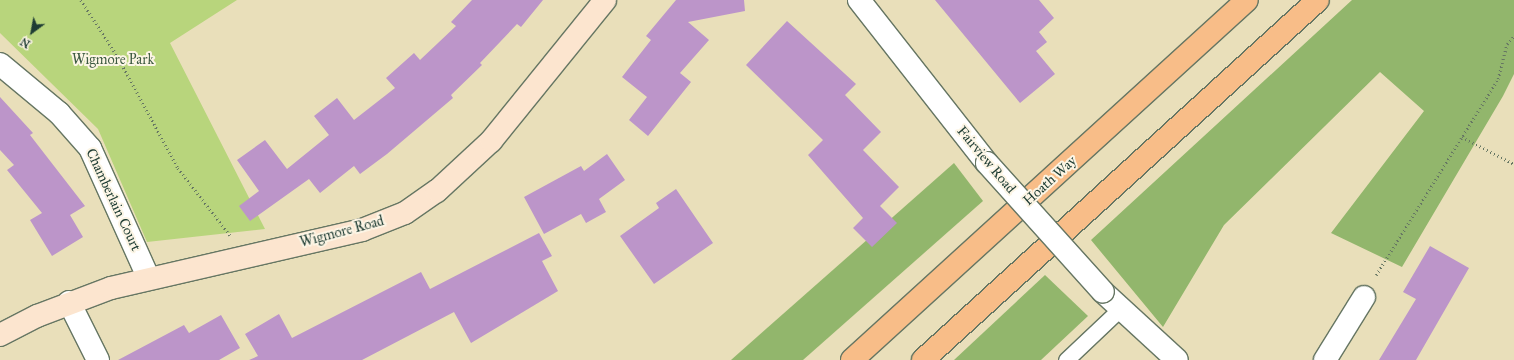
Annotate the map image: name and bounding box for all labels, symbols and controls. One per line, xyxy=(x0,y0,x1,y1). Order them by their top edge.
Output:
north arrow xyxy=(12,12,52,52)
text: N xyxy=(18,35,33,51)
park label: Wigmore Park xyxy=(72,52,154,68)
street label: Fairview Road xyxy=(953,123,1019,197)
street label: Chamberlain Court xyxy=(82,146,144,254)
street label: Hoath Way xyxy=(1020,153,1080,209)
street label: Wigmore Road xyxy=(298,213,386,251)

